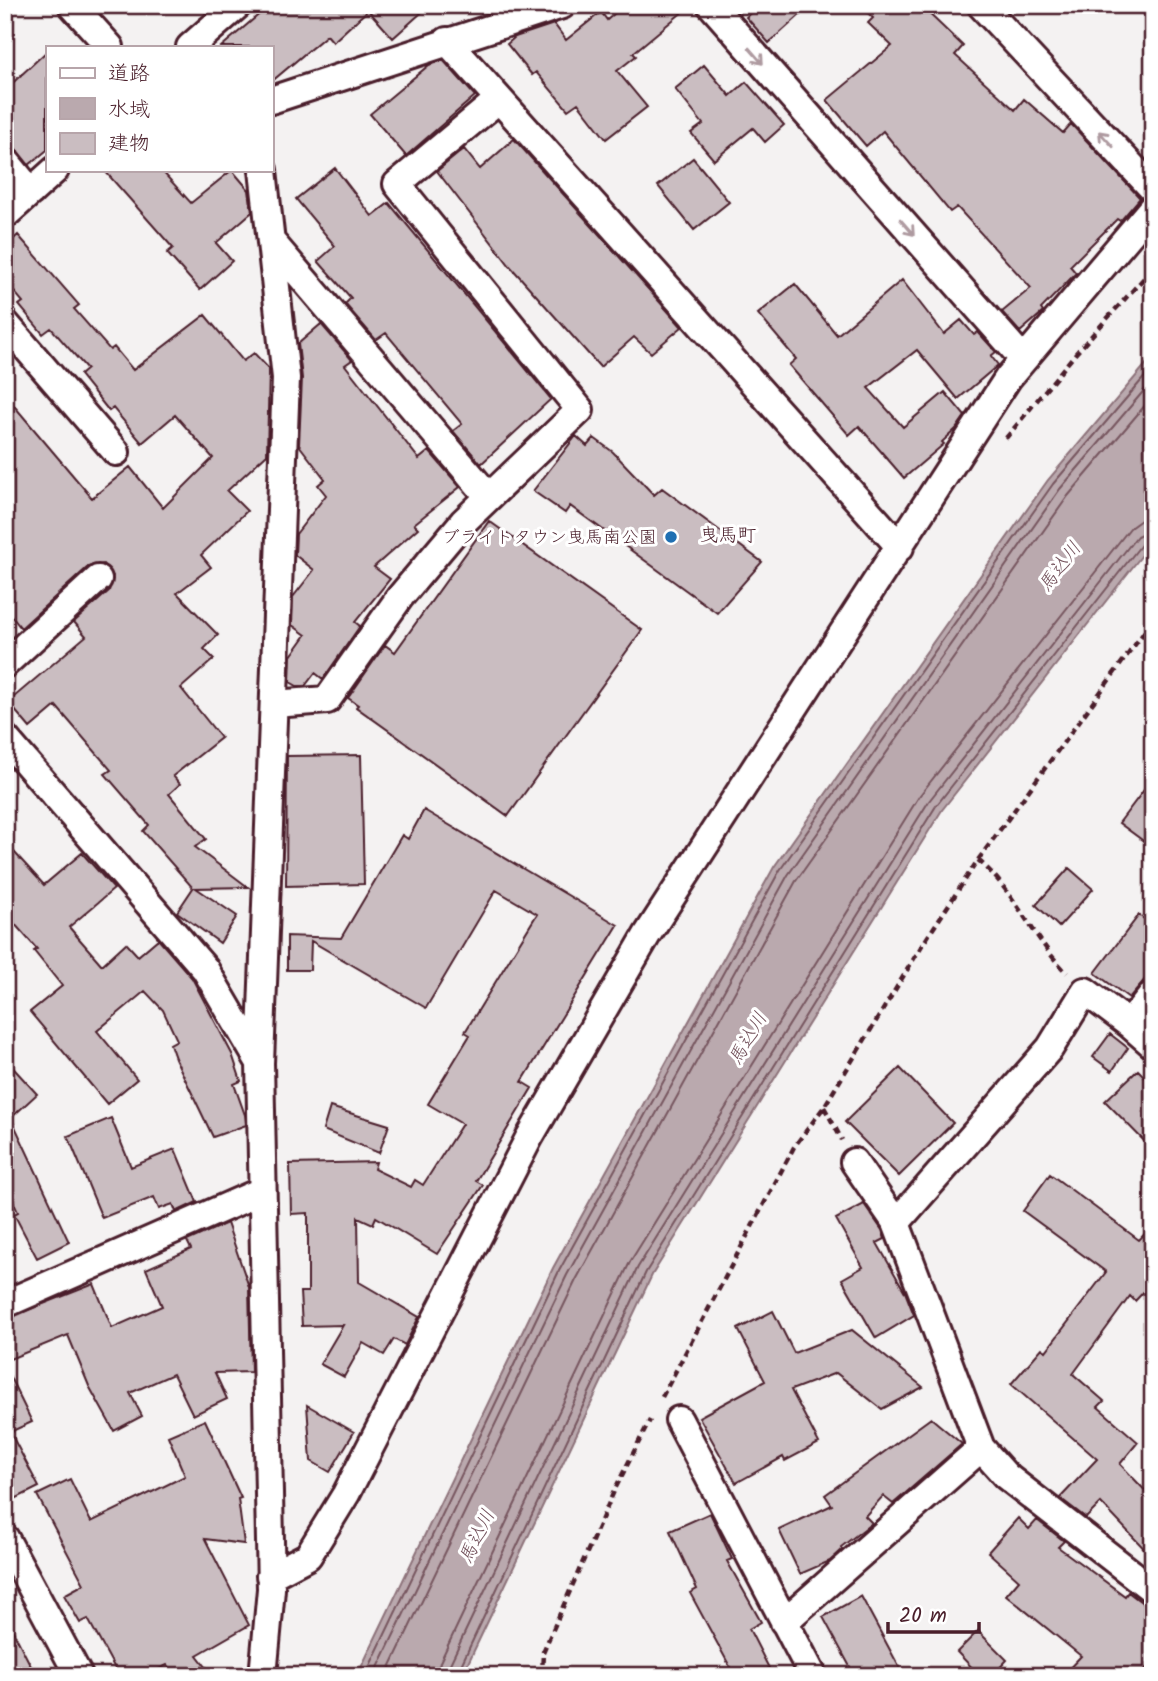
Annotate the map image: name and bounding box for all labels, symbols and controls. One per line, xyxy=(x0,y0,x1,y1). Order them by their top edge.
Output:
legend xyxy=(46,46,273,172)
one-way arrow xyxy=(748,47,764,65)
text: 道路 xyxy=(108,58,150,91)
text: 水域 xyxy=(108,94,150,127)
text: 建物 xyxy=(108,128,150,161)
one-way arrow xyxy=(1098,131,1115,148)
one-way arrow xyxy=(899,218,915,236)
district label: 曳馬町 xyxy=(699,521,757,551)
place label: ブライトタウン曳馬南公園 xyxy=(442,524,657,553)
marker: ブライトタウン曳馬南公園 xyxy=(663,529,679,545)
water label: 馬込川 xyxy=(1031,535,1090,599)
water label: 馬込川 xyxy=(721,1007,776,1071)
water label: 馬込川 xyxy=(452,1505,504,1569)
scale bar xyxy=(888,1590,979,1634)
text: 20 m xyxy=(899,1600,947,1633)

